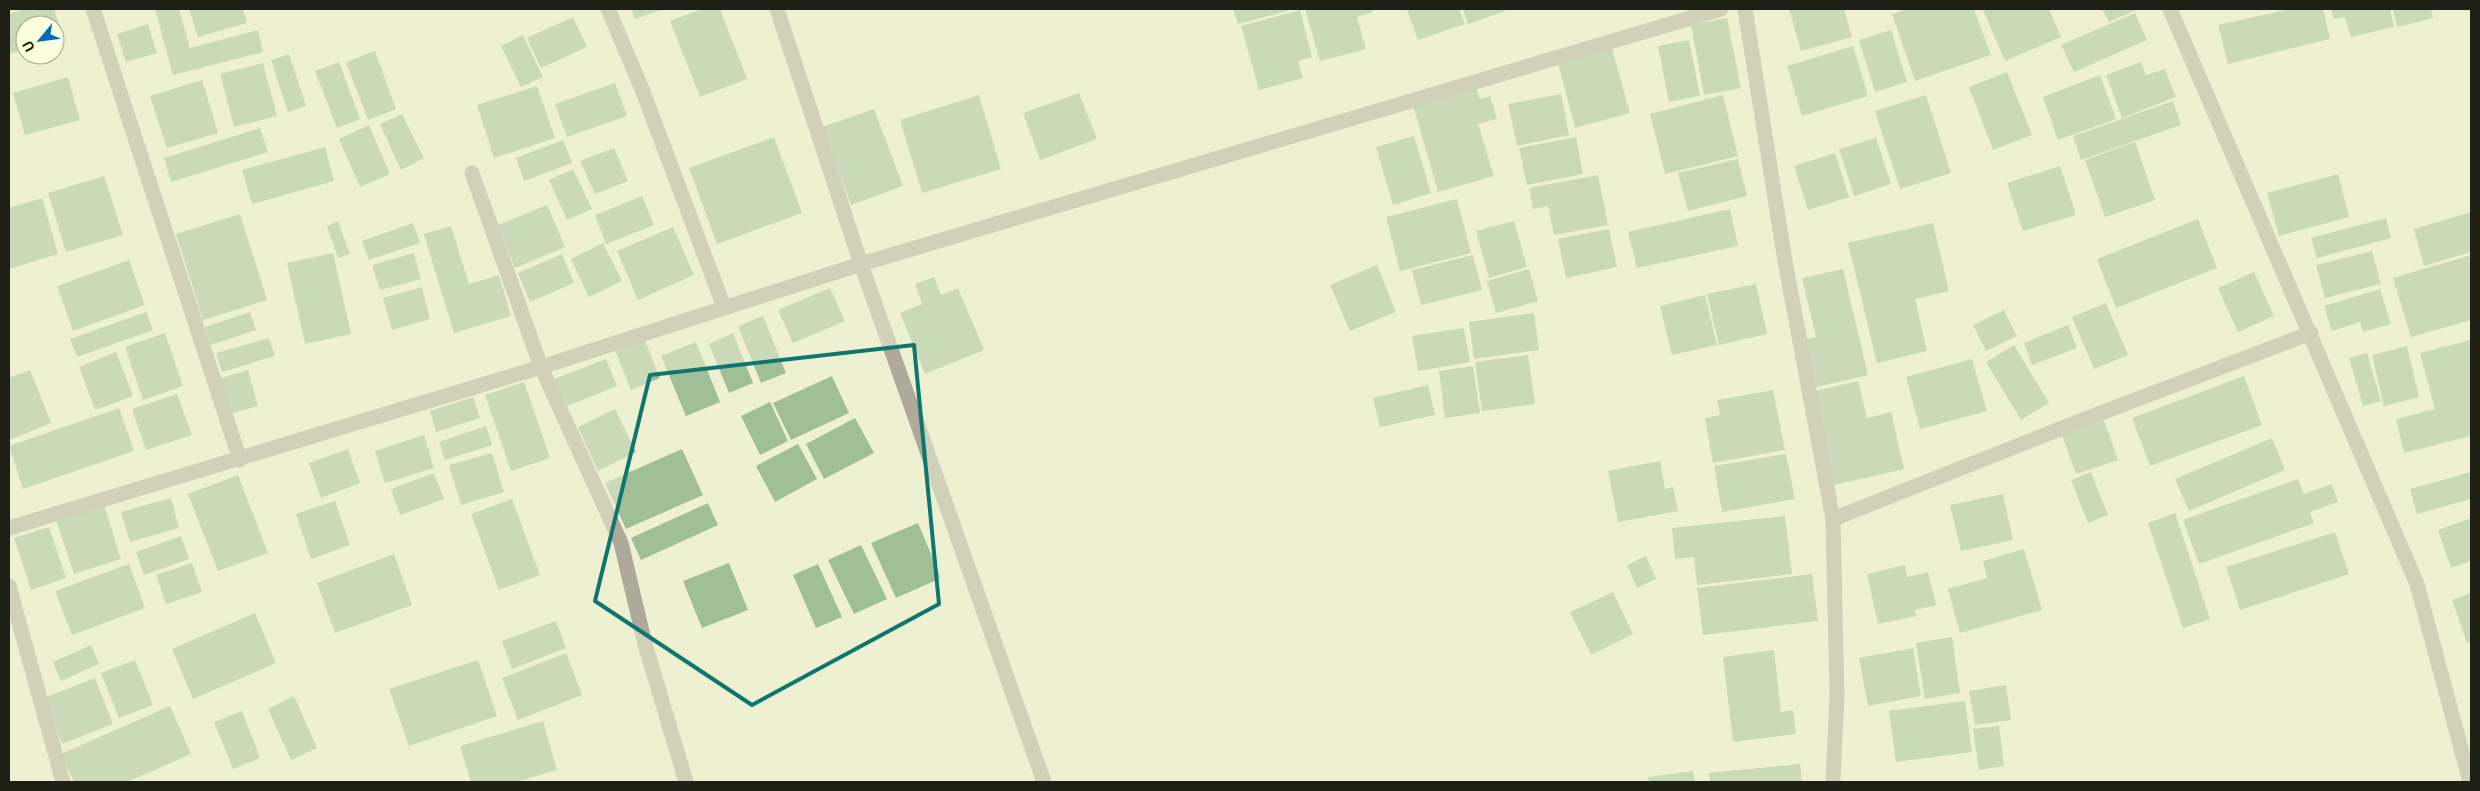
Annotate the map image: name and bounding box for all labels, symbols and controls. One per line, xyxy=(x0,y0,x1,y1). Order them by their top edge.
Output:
north arrow xyxy=(15,15,65,65)
text: U xyxy=(17,37,39,56)

